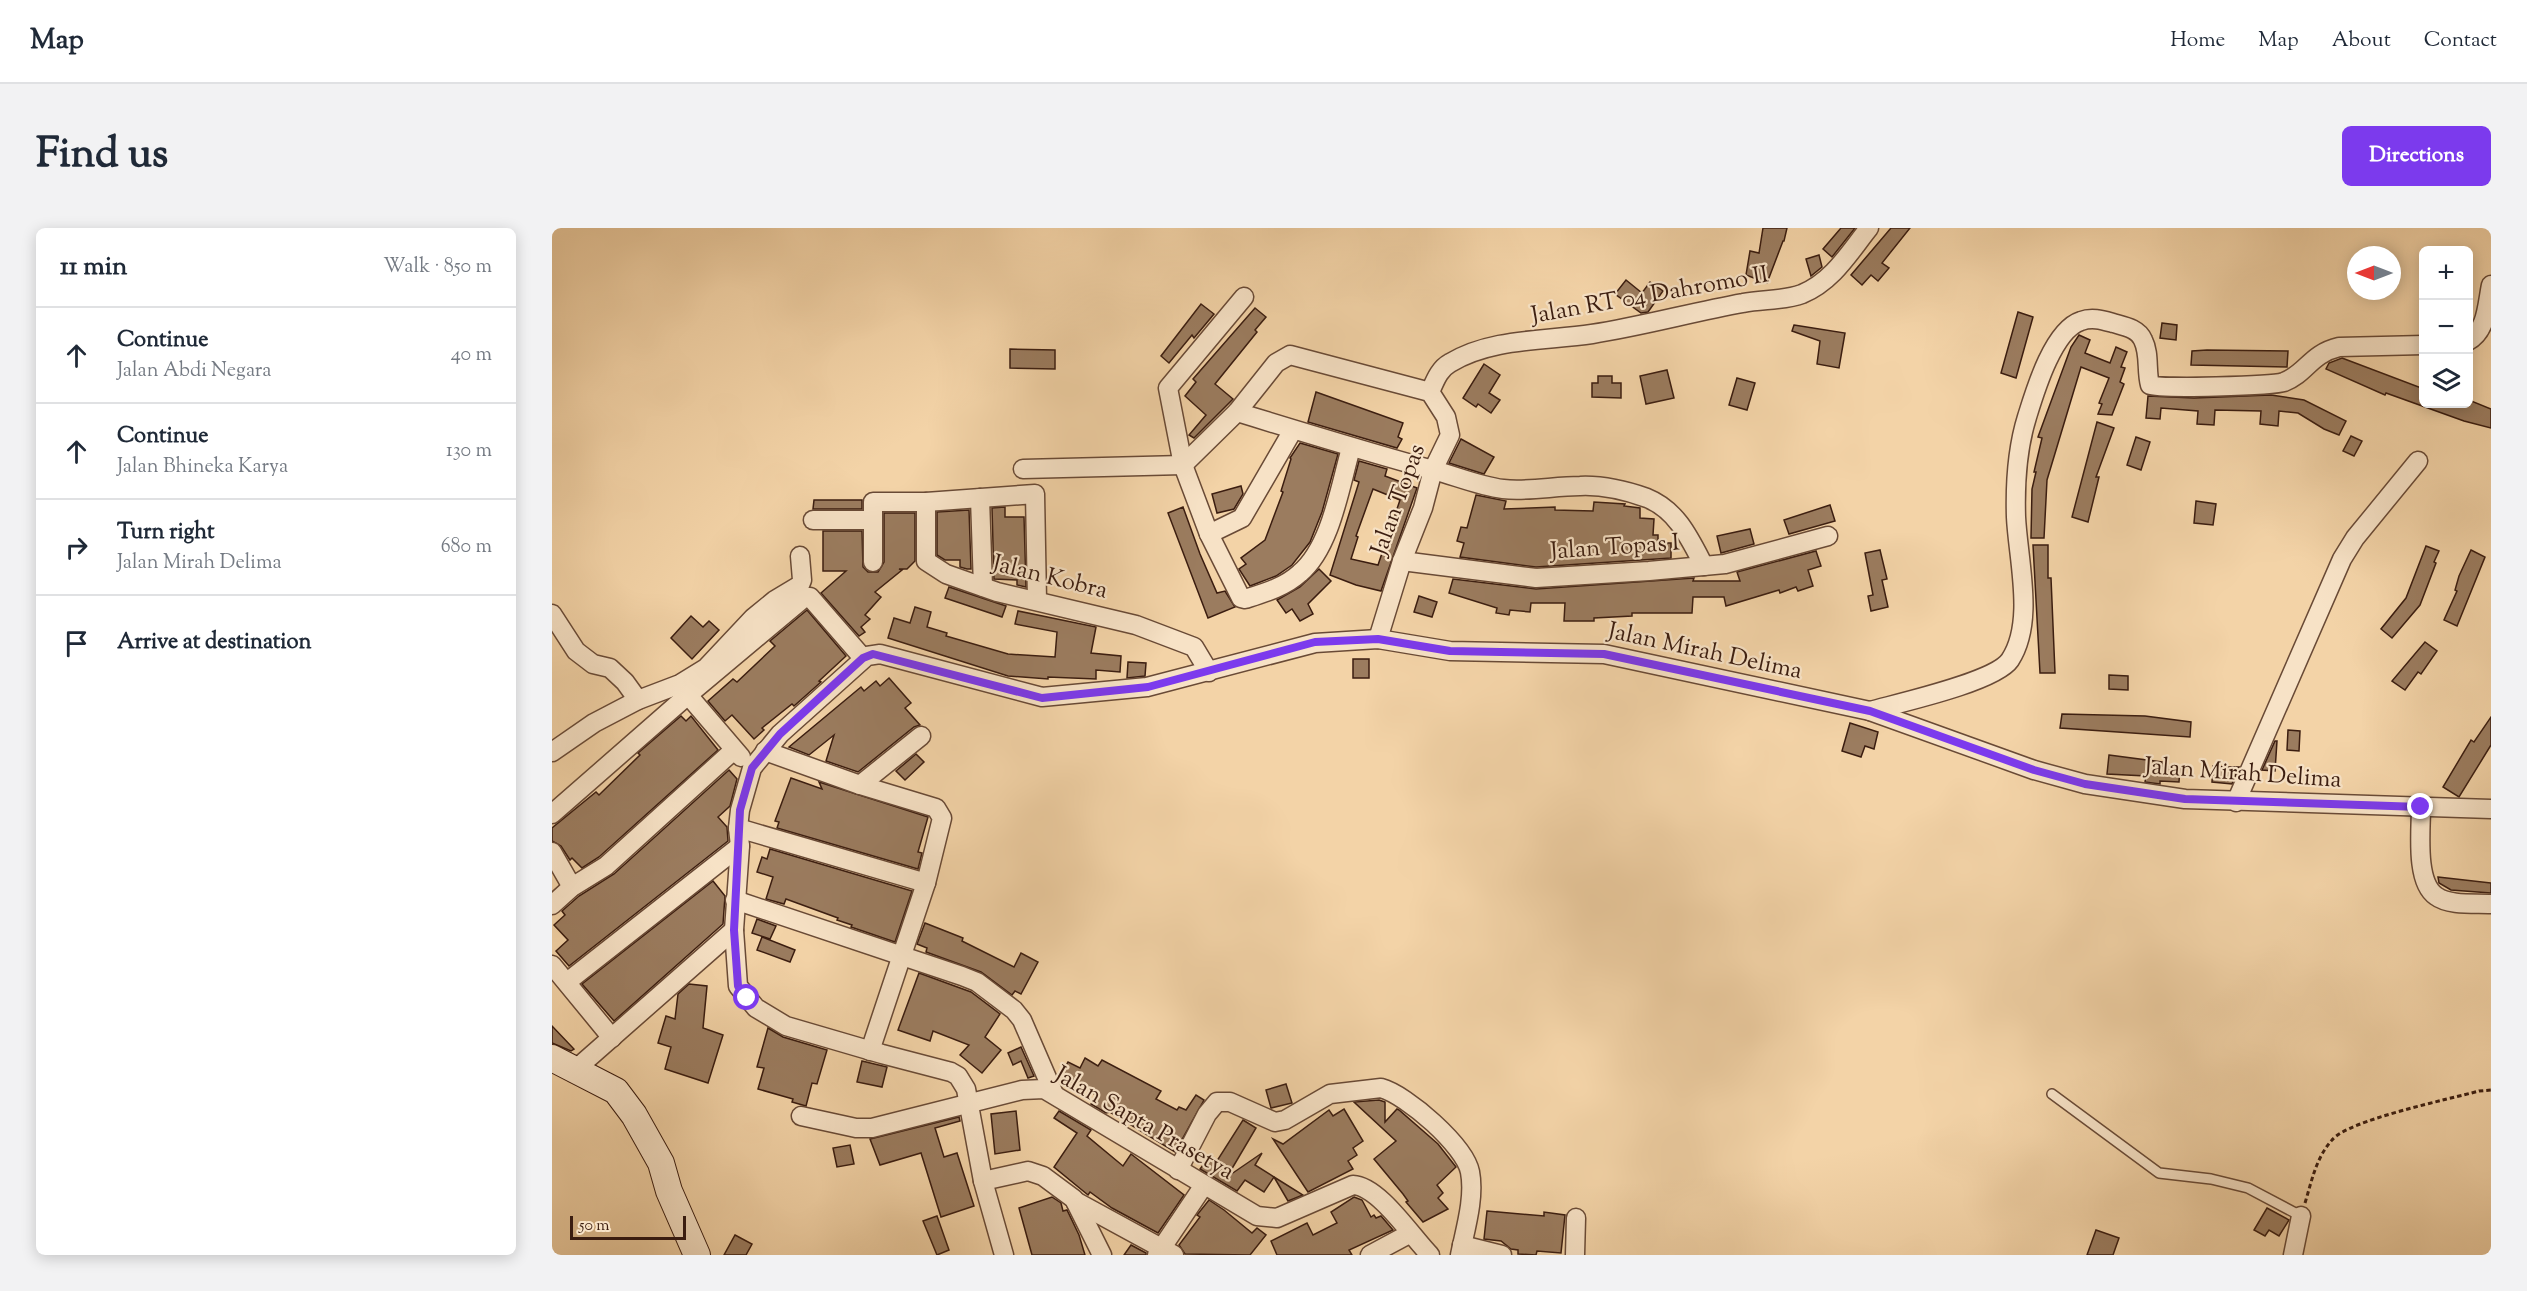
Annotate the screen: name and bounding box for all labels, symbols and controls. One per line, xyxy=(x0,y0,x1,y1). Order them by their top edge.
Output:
text: Map xyxy=(30,21,84,61)
text: Home xyxy=(2170,26,2225,56)
text: Map xyxy=(2258,26,2299,56)
text: About xyxy=(2332,26,2391,56)
text: Contact xyxy=(2424,26,2497,56)
text: Find us xyxy=(36,126,168,186)
button: Directions xyxy=(2342,126,2491,186)
north arrow xyxy=(2347,246,2401,300)
map controls xyxy=(2419,246,2473,408)
button: + xyxy=(2419,246,2473,300)
text: 11 min xyxy=(60,249,127,286)
text: Walk · 850 m xyxy=(383,253,492,282)
street label: Jalan RT 04 Dahromo II xyxy=(1527,258,1772,334)
button: − xyxy=(2419,300,2473,354)
text: Continue xyxy=(117,325,208,357)
icon: ahead xyxy=(60,339,93,372)
text: 40 m xyxy=(451,341,492,370)
button: layers xyxy=(2419,354,2473,408)
text: Jalan Abdi Negara xyxy=(117,357,272,386)
text: Continue xyxy=(117,421,208,453)
icon: ahead xyxy=(60,435,93,468)
text: 130 m xyxy=(446,437,492,466)
street label: Jalan Topas xyxy=(1362,439,1435,562)
text: Jalan Bhineka Karya xyxy=(117,453,288,482)
text: Turn right xyxy=(117,517,214,549)
street label: Jalan Topas I xyxy=(1547,527,1681,570)
icon: right xyxy=(60,531,93,564)
text: 680 m xyxy=(441,533,492,562)
street label: Jalan Kobra xyxy=(987,547,1111,609)
text: Jalan Mirah Delima xyxy=(117,549,282,578)
street label: Jalan Mirah Delima xyxy=(1603,614,1805,689)
icon: arrive xyxy=(60,627,93,660)
text: Arrive at destination xyxy=(117,627,312,659)
street label: Jalan Mirah Delima xyxy=(2141,750,2343,798)
route end xyxy=(2407,793,2433,819)
route start xyxy=(733,984,759,1010)
street label: Jalan Sapta Prasetya xyxy=(1046,1058,1240,1189)
scale bar xyxy=(570,1213,686,1240)
text: 50 m xyxy=(579,1215,610,1238)

